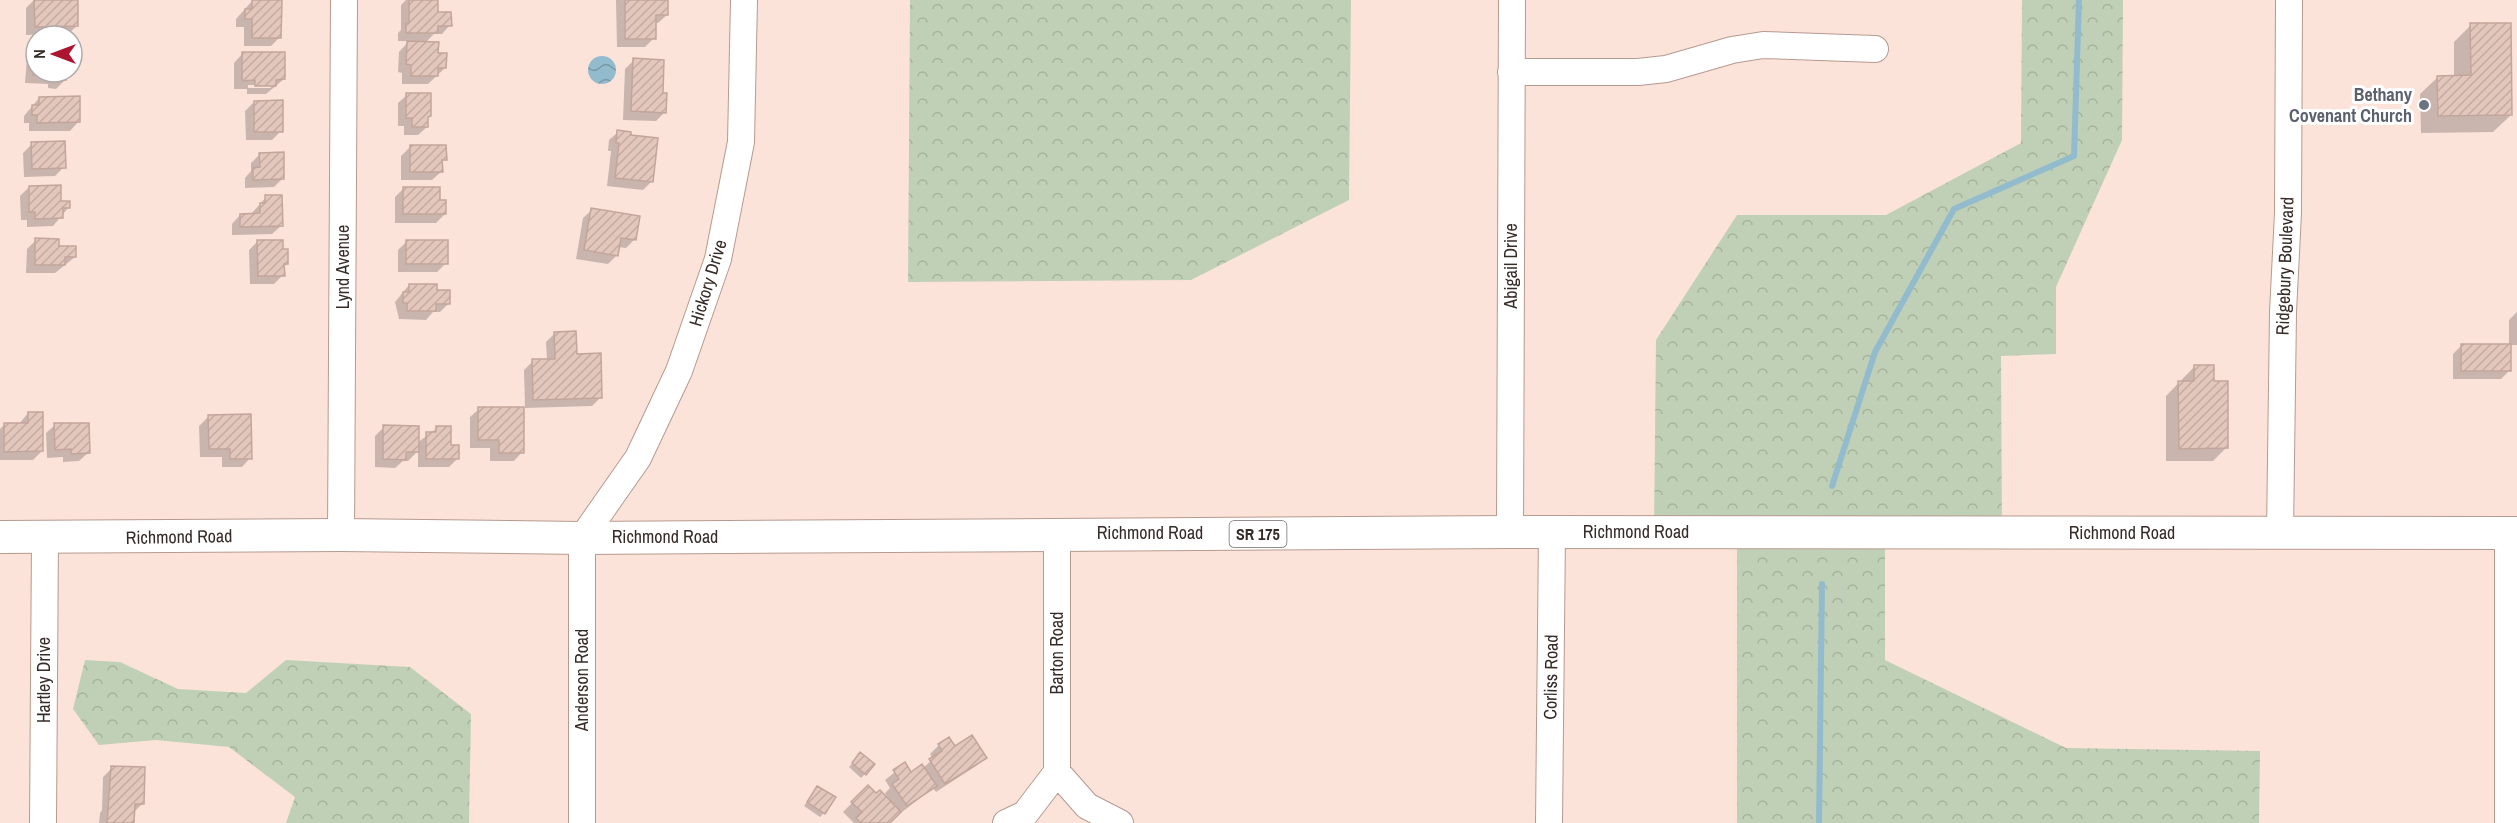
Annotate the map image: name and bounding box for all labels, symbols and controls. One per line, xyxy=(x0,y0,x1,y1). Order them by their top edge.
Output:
north arrow xyxy=(24,24,84,84)
text: N xyxy=(28,49,50,59)
place label: Bethany Covenant Church xyxy=(2289,82,2413,128)
marker: Bethany Covenant Church xyxy=(2417,98,2431,112)
street label: Ridgebury Boulevard xyxy=(2270,196,2299,336)
street label: Abigail Drive xyxy=(1498,223,1523,310)
street label: Lynd Avenue xyxy=(330,225,355,309)
street label: Hickory Drive xyxy=(683,236,733,329)
street label: Richmond Road xyxy=(1583,519,1689,544)
street label: Richmond Road xyxy=(1097,520,1203,545)
street label: Richmond Road xyxy=(2069,520,2175,545)
road number: SR 175 xyxy=(1230,521,1286,547)
street label: Richmond Road xyxy=(125,523,233,550)
street label: Richmond Road xyxy=(612,524,718,549)
street label: Barton Road xyxy=(1044,612,1069,694)
street label: Anderson Road xyxy=(569,629,594,732)
street label: Corliss Road xyxy=(1537,634,1564,720)
street label: Hartley Drive xyxy=(31,637,56,723)

